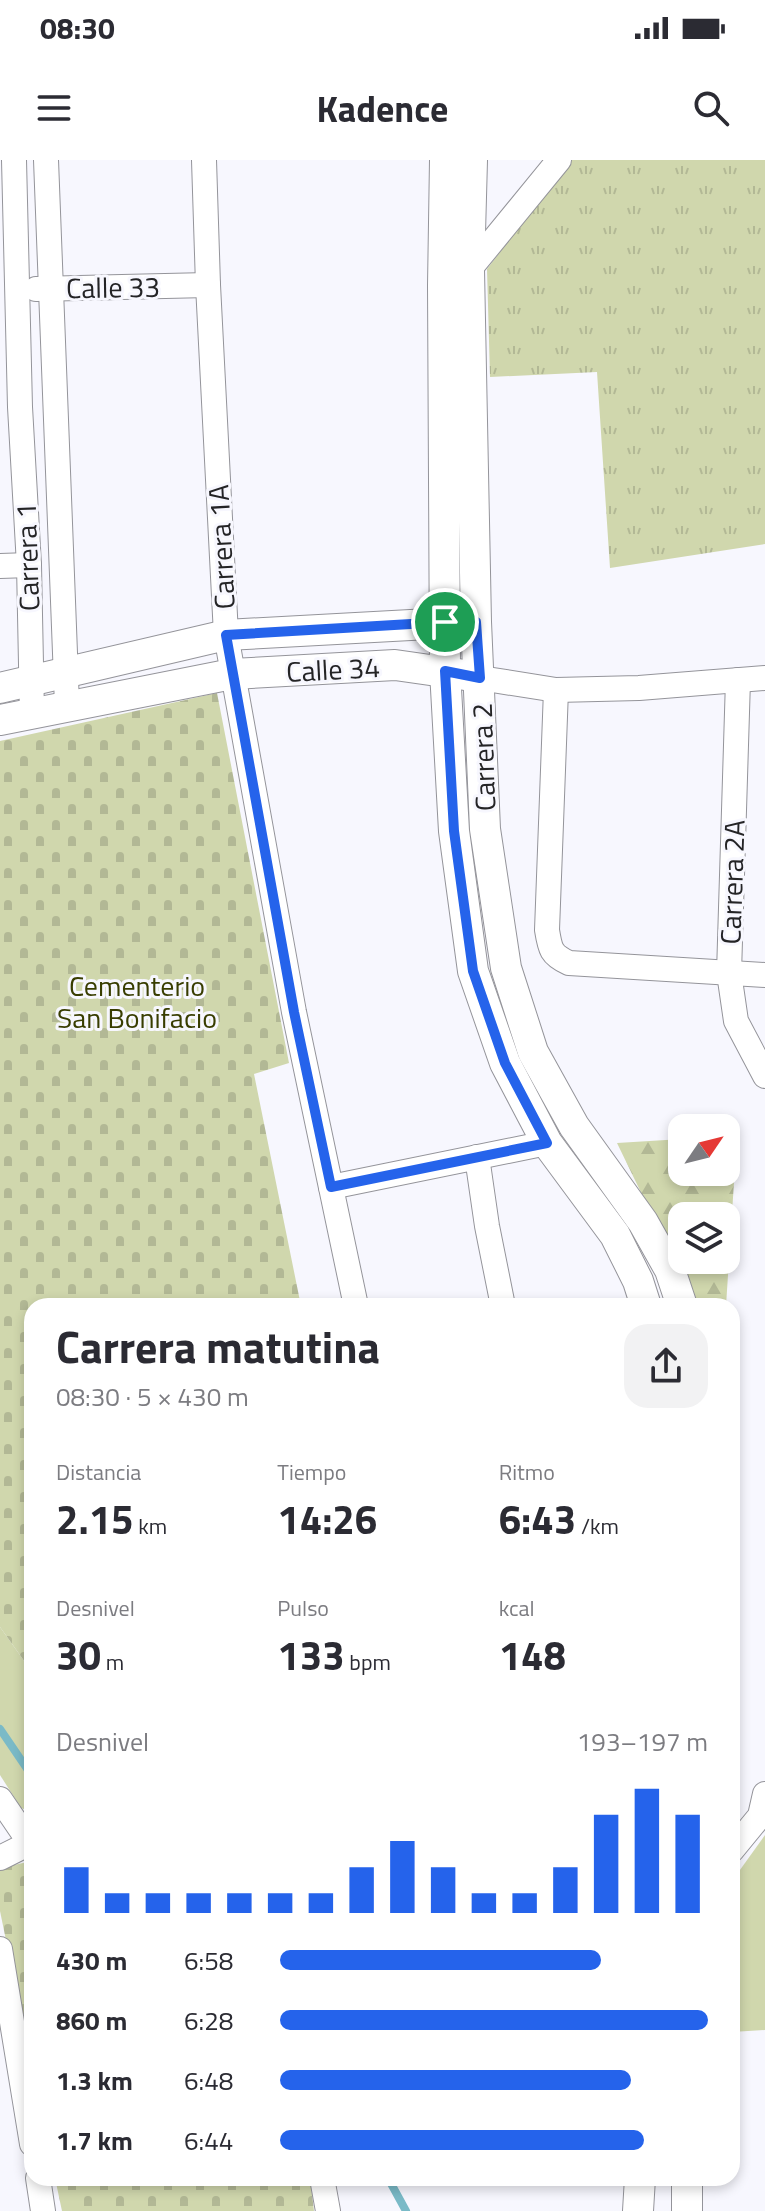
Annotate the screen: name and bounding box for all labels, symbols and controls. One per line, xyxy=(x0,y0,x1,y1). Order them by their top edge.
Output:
text: 08:30 xyxy=(40,5,115,51)
text: Kadence xyxy=(317,81,448,136)
icon: menu xyxy=(32,86,76,130)
icon: search xyxy=(689,86,733,130)
street label: Calle 33 xyxy=(66,265,160,309)
street label: Carrera 1A xyxy=(196,483,246,610)
street label: Carrera 1 xyxy=(4,502,50,612)
pin xyxy=(411,588,479,656)
icon: arrive xyxy=(423,600,467,644)
street label: Calle 34 xyxy=(285,645,381,693)
street label: Carrera 2 xyxy=(460,702,506,812)
street label: Carrera 2A xyxy=(708,819,756,945)
park label: Cementerio San Bonifacio xyxy=(57,964,217,1039)
north arrow xyxy=(668,1114,740,1186)
map controls xyxy=(668,1114,740,1274)
button: layers xyxy=(668,1202,740,1274)
text: Carrera matutina xyxy=(56,1313,380,1380)
button: share xyxy=(624,1324,708,1408)
text: 08:30 · 5 × 430 m xyxy=(56,1377,249,1416)
text: Distancia xyxy=(56,1455,141,1489)
text: Tiempo xyxy=(277,1455,346,1489)
text: Ritmo xyxy=(499,1455,555,1489)
text: 2.15 xyxy=(56,1489,133,1550)
text: 14:26 xyxy=(277,1489,377,1550)
text: 6:43 xyxy=(499,1489,576,1550)
text: km xyxy=(133,1509,167,1543)
text: /km xyxy=(576,1509,619,1543)
text: Desnivel xyxy=(56,1591,135,1625)
text: Pulso xyxy=(277,1591,329,1625)
text: kcal xyxy=(499,1591,535,1625)
text: 30 xyxy=(56,1625,101,1686)
text: 133 xyxy=(277,1625,345,1686)
text: 148 xyxy=(499,1625,566,1686)
text: m xyxy=(101,1645,124,1679)
text: bpm xyxy=(345,1645,391,1679)
text: Desnivel xyxy=(56,1722,149,1761)
text: 193–197 m xyxy=(577,1722,708,1761)
text: 430 m xyxy=(56,1941,127,1980)
text: 6:58 xyxy=(184,1941,233,1980)
text: 860 m xyxy=(56,2001,127,2040)
text: 6:28 xyxy=(184,2001,233,2040)
text: 1.3 km xyxy=(56,2061,133,2100)
text: 6:48 xyxy=(184,2061,233,2100)
text: 1.7 km xyxy=(56,2121,133,2160)
text: 6:44 xyxy=(184,2121,233,2160)

